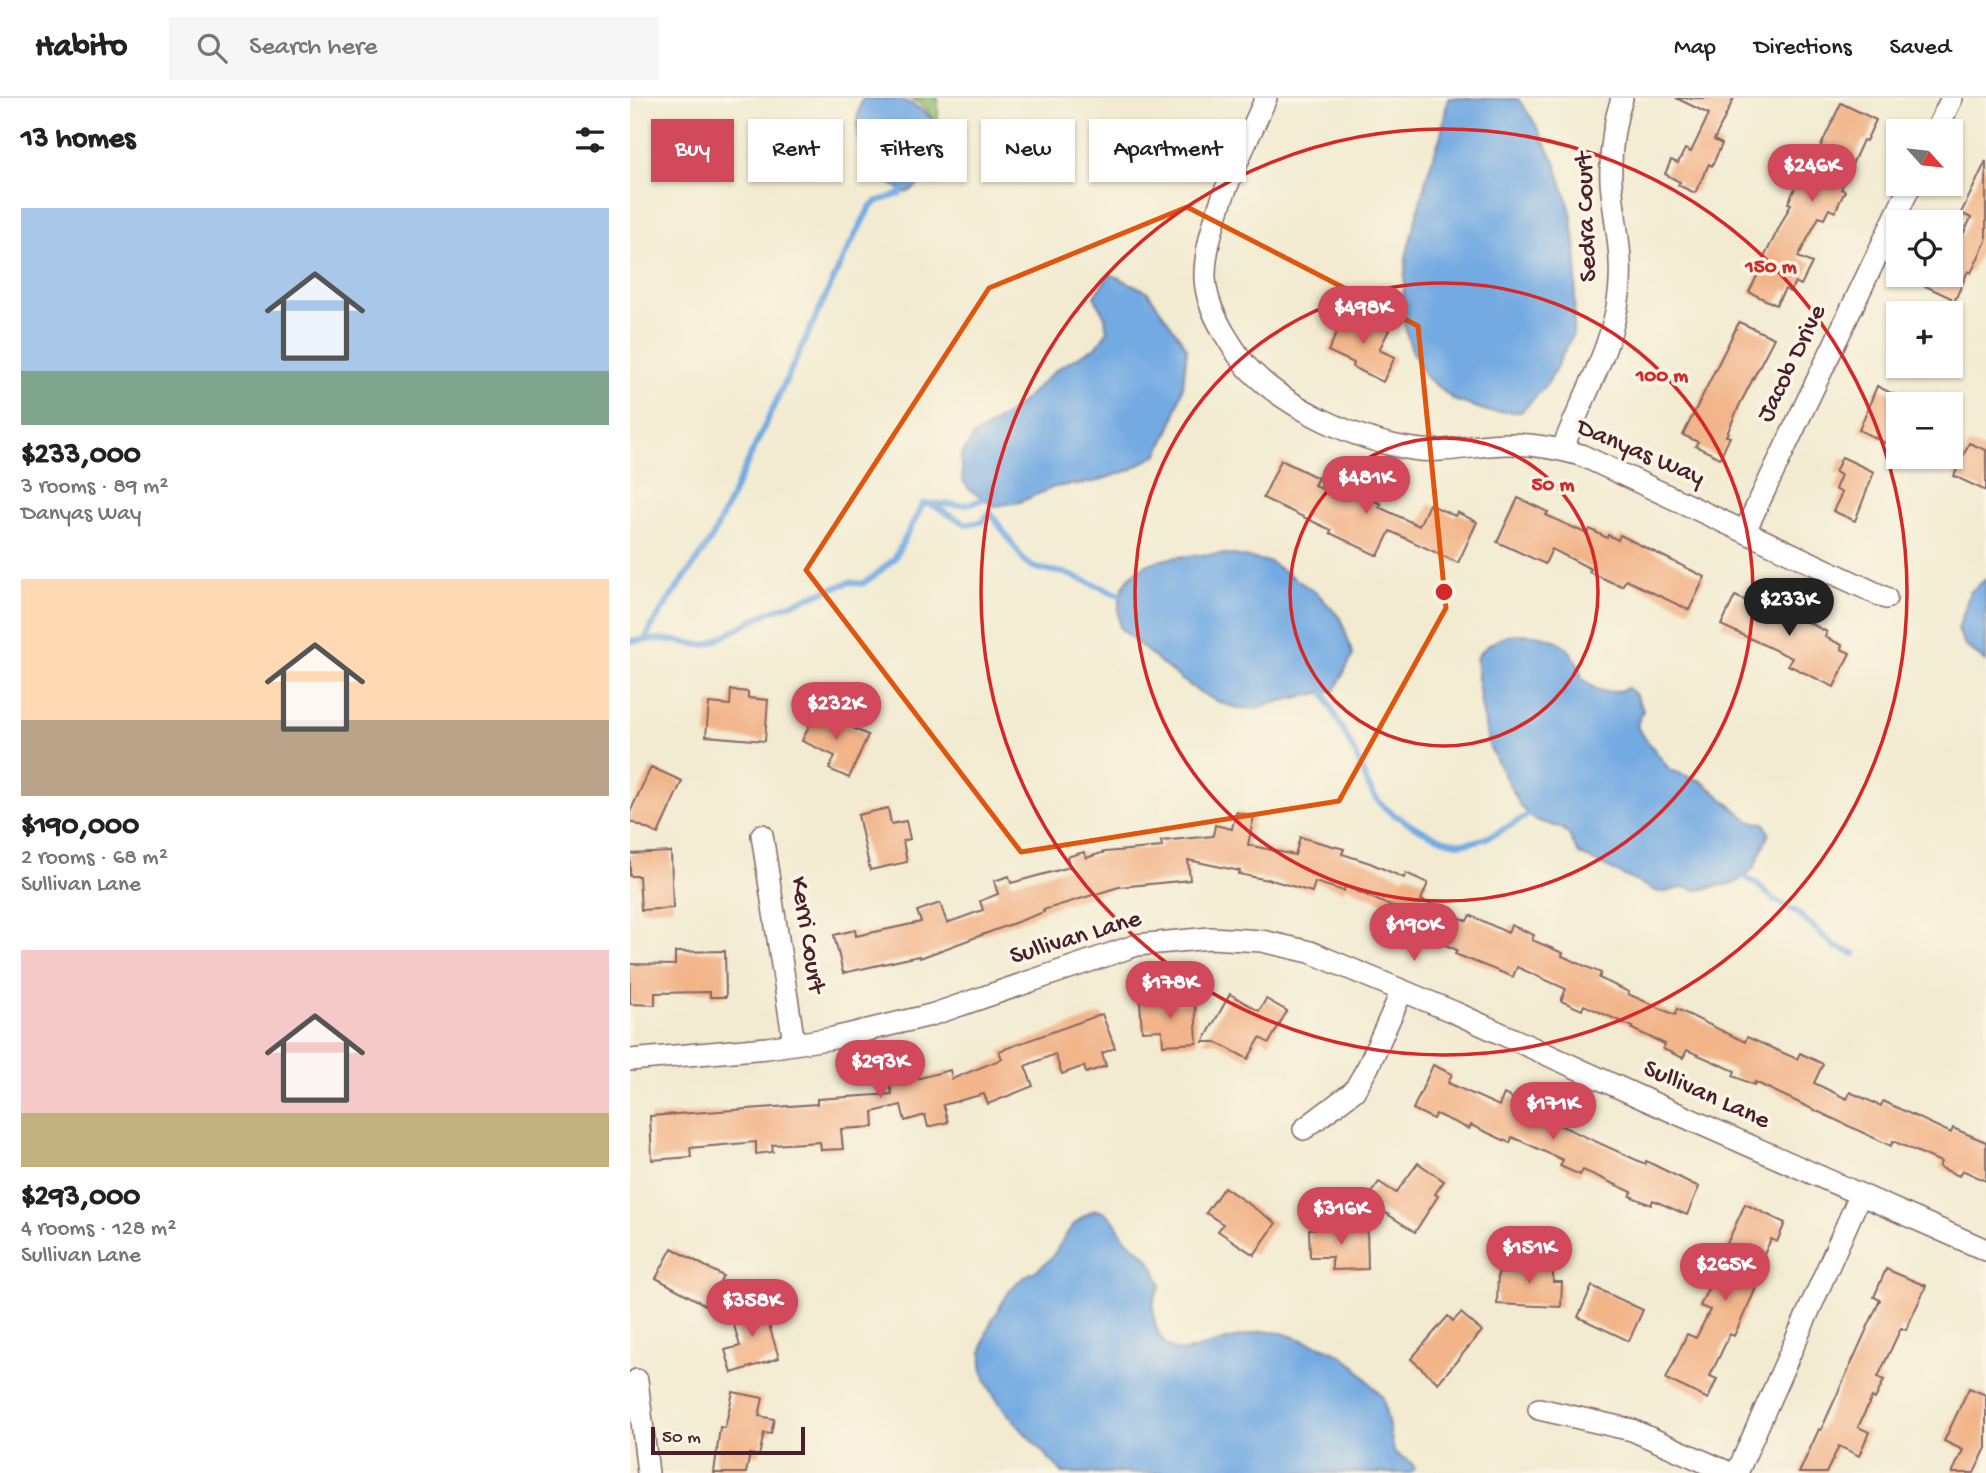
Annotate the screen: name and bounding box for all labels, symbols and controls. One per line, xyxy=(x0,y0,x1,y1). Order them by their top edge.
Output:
search box xyxy=(169,17,659,80)
text: Habito xyxy=(35,29,127,67)
icon: search xyxy=(193,29,231,67)
text: Search here xyxy=(249,33,377,64)
text: Map xyxy=(1674,34,1716,63)
text: Directions xyxy=(1754,34,1852,63)
text: Saved xyxy=(1890,34,1951,63)
chip: Buy xyxy=(651,119,734,182)
chip: Rent xyxy=(748,119,843,182)
chip: Filters xyxy=(857,119,967,182)
chip: New xyxy=(981,119,1075,182)
chip: Apartment xyxy=(1089,119,1246,182)
north arrow xyxy=(1886,119,1964,196)
map controls xyxy=(1886,119,1963,469)
icon: filters xyxy=(571,121,609,159)
text: 13 homes xyxy=(21,123,135,158)
pin: $246K xyxy=(1763,144,1861,204)
street label: Sedra Court xyxy=(1570,149,1606,283)
text: $246K xyxy=(1784,153,1840,180)
button: locate xyxy=(1886,210,1963,287)
icon: home xyxy=(252,253,378,379)
text: 150 m xyxy=(1744,256,1797,281)
pin: $498K xyxy=(1314,286,1412,346)
text: $498K xyxy=(1334,295,1392,322)
street label: Jacob Drive xyxy=(1751,300,1835,428)
button: + xyxy=(1886,301,1963,378)
text: 100 m xyxy=(1635,365,1688,390)
button: − xyxy=(1886,392,1963,469)
street label: Danyas Way xyxy=(1569,412,1709,495)
text: $233,000 xyxy=(21,439,141,474)
pin: $481K xyxy=(1317,456,1415,516)
text: $481K xyxy=(1338,465,1394,492)
text: 3 rooms · 89 m² xyxy=(21,474,168,501)
text: 50 m xyxy=(1532,474,1575,499)
text: Danyas Way xyxy=(21,501,141,528)
pin: $233K xyxy=(1740,578,1838,638)
centre of rings xyxy=(1432,580,1456,604)
text: $233K xyxy=(1760,587,1818,614)
icon: home xyxy=(252,624,378,750)
pin: $232K xyxy=(787,682,885,742)
text: $232K xyxy=(807,691,865,718)
text: $190,000 xyxy=(21,810,139,845)
text: 2 rooms · 68 m² xyxy=(21,845,168,872)
text: Sullivan Lane xyxy=(21,872,141,899)
street label: Kerri Court xyxy=(781,875,831,998)
street label: Sullivan Lane xyxy=(1007,904,1146,974)
pin: $190K xyxy=(1365,904,1463,963)
text: $190K xyxy=(1386,912,1442,939)
pin: $178K xyxy=(1121,962,1219,1021)
text: $178K xyxy=(1142,970,1198,997)
icon: home xyxy=(252,995,378,1121)
pin: $293K xyxy=(831,1040,929,1100)
text: $293K xyxy=(851,1049,909,1076)
street label: Sullivan Lane xyxy=(1638,1054,1775,1138)
pin: $171K xyxy=(1504,1082,1602,1142)
text: $171K xyxy=(1526,1091,1580,1118)
text: $293,000 xyxy=(21,1181,140,1216)
pin: $316K xyxy=(1292,1188,1390,1247)
text: $316K xyxy=(1313,1196,1369,1223)
text: 4 rooms · 128 m² xyxy=(21,1216,176,1243)
pin: $151K xyxy=(1480,1226,1578,1286)
text: $151K xyxy=(1502,1235,1556,1262)
text: Sullivan Lane xyxy=(21,1243,141,1270)
pin: $265K xyxy=(1676,1244,1774,1303)
text: $265K xyxy=(1696,1252,1754,1279)
pin: $358K xyxy=(703,1280,801,1339)
text: $358K xyxy=(722,1288,782,1315)
scale bar xyxy=(651,1424,805,1456)
text: 50 m xyxy=(662,1427,701,1450)

